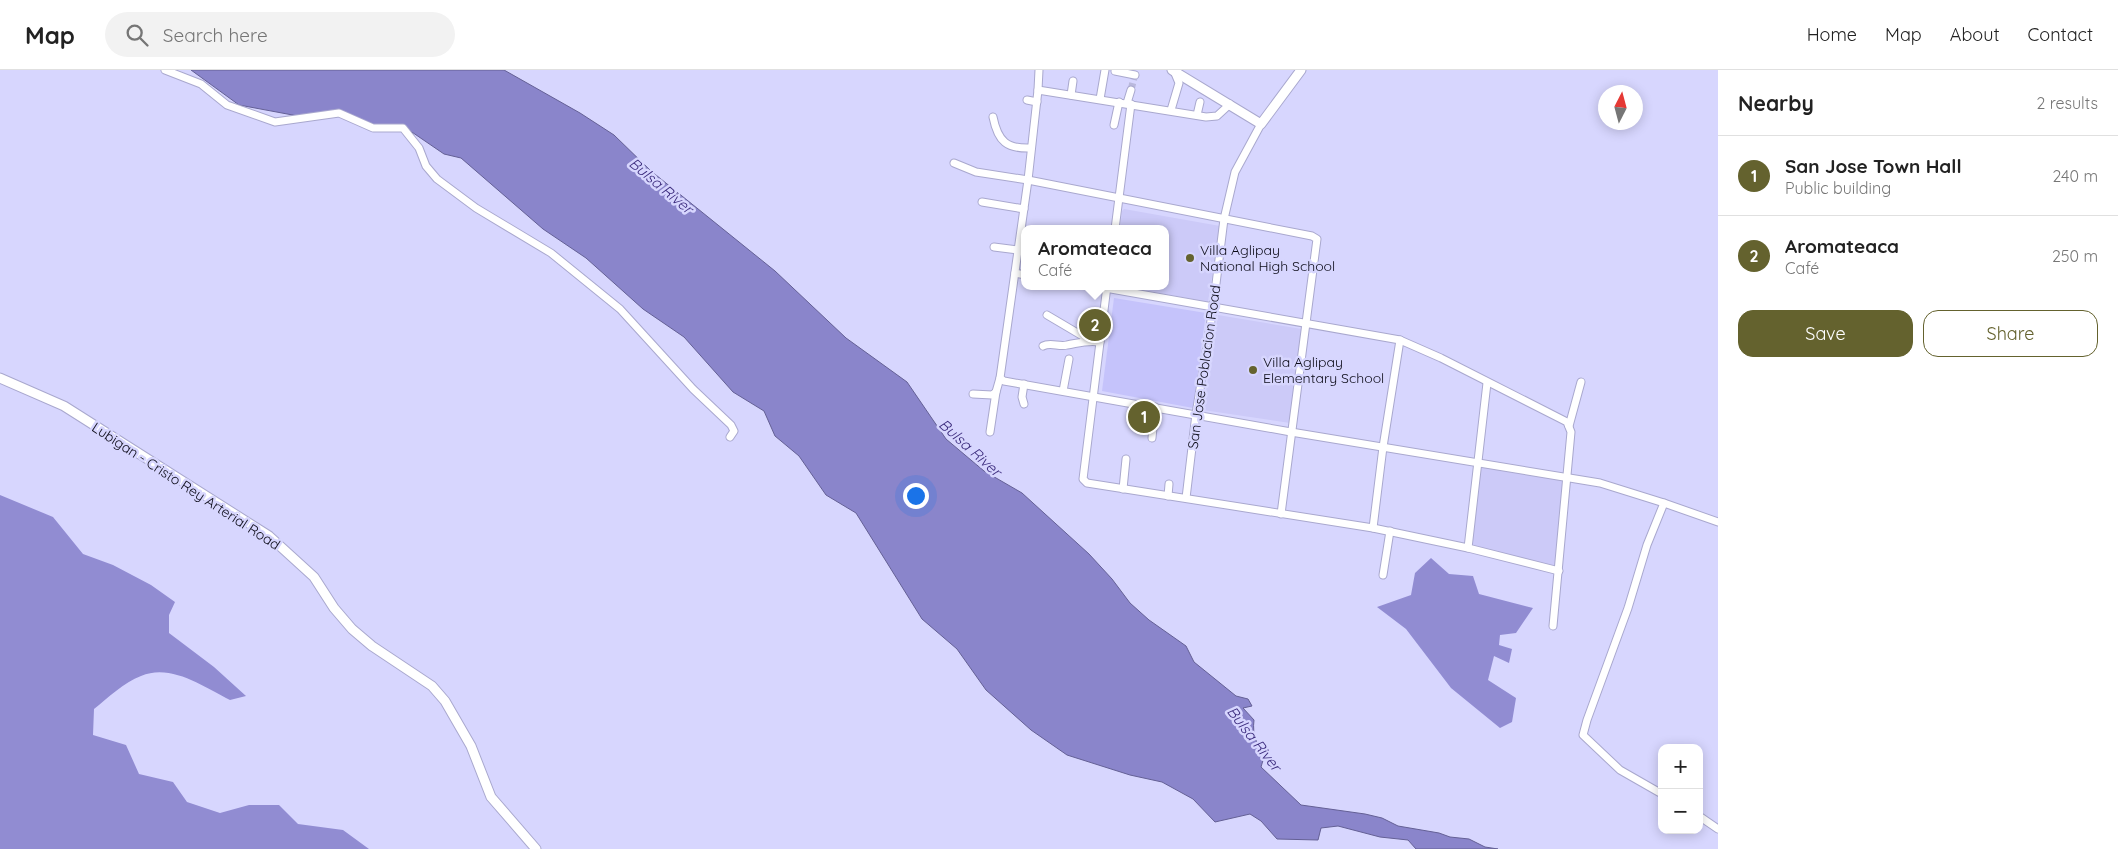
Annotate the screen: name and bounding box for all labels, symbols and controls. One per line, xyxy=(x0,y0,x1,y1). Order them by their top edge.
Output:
search box xyxy=(105,12,455,57)
text: Map xyxy=(25,20,75,50)
icon: search xyxy=(123,21,151,49)
text: Search here xyxy=(163,23,268,47)
text: Home xyxy=(1807,23,1857,46)
text: Map xyxy=(1885,23,1922,46)
text: About xyxy=(1950,23,2000,46)
text: Contact xyxy=(2028,23,2093,46)
north arrow xyxy=(1598,85,1643,130)
text: Nearby xyxy=(1738,90,1814,116)
text: 2 results xyxy=(2036,93,2098,113)
water label: Bulsa River xyxy=(626,153,699,219)
text: San Jose Town Hall xyxy=(1785,154,1962,178)
text: 1 xyxy=(1751,166,1757,186)
text: 240 m xyxy=(2052,166,2098,186)
text: Public building xyxy=(1785,178,1891,198)
popup xyxy=(1021,225,1169,290)
text: Aromateaca xyxy=(1785,234,1899,258)
text: Aromateaca xyxy=(1038,236,1152,260)
place label: Villa Aglipay National High School xyxy=(1200,241,1335,275)
text: 2 xyxy=(1749,246,1759,266)
text: 250 m xyxy=(2052,246,2098,266)
marker: Villa Aglipay National High School xyxy=(1184,252,1196,264)
text: Café xyxy=(1785,258,1819,278)
text: Café xyxy=(1038,260,1072,280)
street label: San Jose Poblacion Road xyxy=(1184,284,1224,450)
pin: 2 xyxy=(1079,306,1111,344)
button: Save xyxy=(1738,310,1913,357)
button: Share xyxy=(1923,310,2098,357)
place label: Villa Aglipay Elementary School xyxy=(1263,353,1384,387)
marker: Villa Aglipay Elementary School xyxy=(1247,364,1259,376)
pin: 1 xyxy=(1128,398,1160,436)
water label: Bulsa River xyxy=(935,415,1007,482)
street label: Lubigan - Cristo Rey Arterial Road xyxy=(88,418,284,554)
your location xyxy=(903,483,929,509)
water label: Bulsa River xyxy=(1223,702,1287,777)
map controls xyxy=(1658,744,1703,834)
button: + xyxy=(1658,744,1703,789)
button: − xyxy=(1658,789,1703,834)

